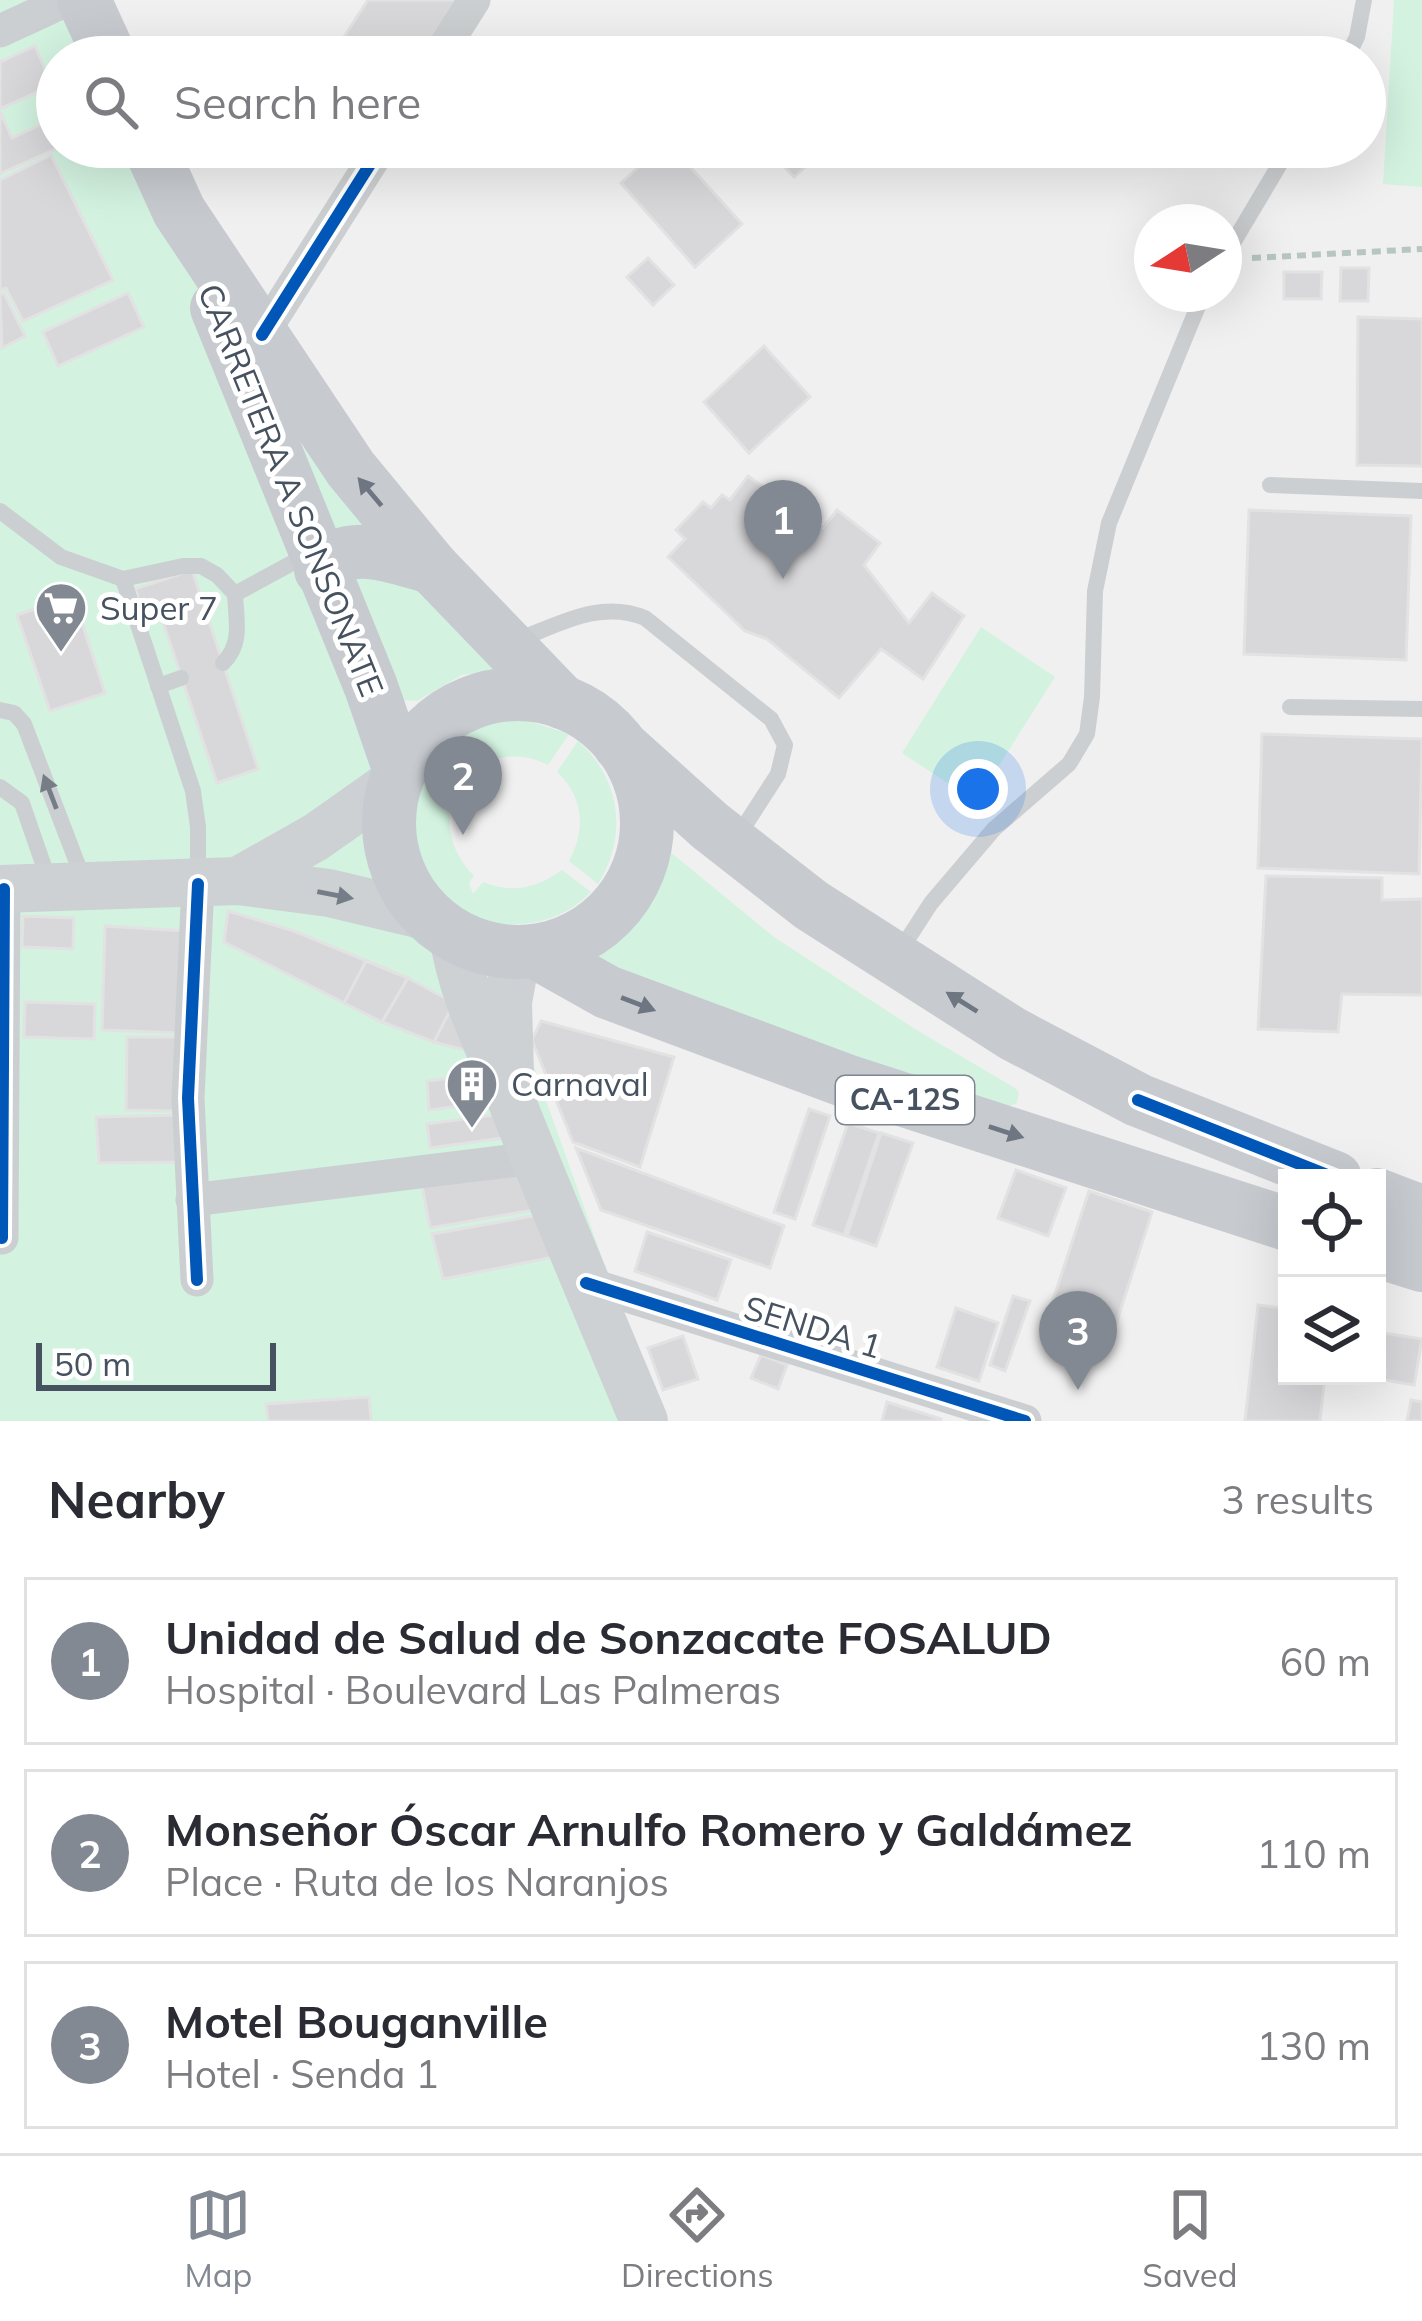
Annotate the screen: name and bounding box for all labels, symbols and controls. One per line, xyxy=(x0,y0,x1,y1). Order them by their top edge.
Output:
search box xyxy=(36,36,1386,168)
icon: search xyxy=(78,69,144,135)
text: Search here xyxy=(174,74,421,130)
north arrow xyxy=(1134,204,1242,312)
street label: CARRETERA A SONSONATE xyxy=(190,278,393,702)
one-way arrow xyxy=(357,476,383,507)
pin: 1 xyxy=(744,480,822,579)
supermarket icon: Super 7 xyxy=(33,580,89,654)
place label: Super 7 xyxy=(100,587,218,628)
pin: 2 xyxy=(424,736,502,835)
your location xyxy=(948,759,1008,819)
one-way arrow xyxy=(39,773,58,809)
one-way arrow xyxy=(316,886,354,905)
one-way arrow xyxy=(946,992,979,1014)
one-way arrow xyxy=(620,996,656,1015)
building icon: Carnaval xyxy=(444,1056,500,1130)
place label: Carnaval xyxy=(511,1063,649,1104)
road number: CA-12S xyxy=(836,1076,974,1124)
one-way arrow xyxy=(988,1124,1025,1142)
map controls xyxy=(1278,1169,1386,1385)
button: locate xyxy=(1278,1169,1386,1277)
button: layers xyxy=(1278,1277,1386,1385)
street label: SENDA 1 xyxy=(739,1286,887,1367)
pin: 3 xyxy=(1039,1291,1117,1390)
scale bar xyxy=(36,1337,276,1390)
text: 50 m xyxy=(54,1343,131,1384)
text: Nearby xyxy=(48,1467,225,1531)
text: 3 results xyxy=(1221,1475,1374,1524)
text: Unidad de Salud de Sonzacate FOSALUD xyxy=(165,1609,1052,1665)
text: 1 xyxy=(78,1637,102,1686)
text: 60 m xyxy=(1280,1637,1371,1686)
text: Hospital · Boulevard Las Palmeras xyxy=(165,1665,781,1714)
text: Monseñor Óscar Arnulfo Romero y Galdámez xyxy=(165,1801,1132,1857)
text: 2 xyxy=(78,1829,102,1878)
text: 110 m xyxy=(1256,1829,1371,1878)
text: Place · Ruta de los Naranjos xyxy=(165,1857,669,1906)
text: Motel Bouganville xyxy=(165,1993,548,2049)
text: 3 xyxy=(78,2021,102,2070)
text: 130 m xyxy=(1256,2021,1371,2070)
text: Hotel · Senda 1 xyxy=(165,2049,439,2098)
tab: Map xyxy=(184,2182,252,2295)
tab: Directions xyxy=(621,2182,774,2295)
tab: Saved xyxy=(1142,2182,1238,2295)

